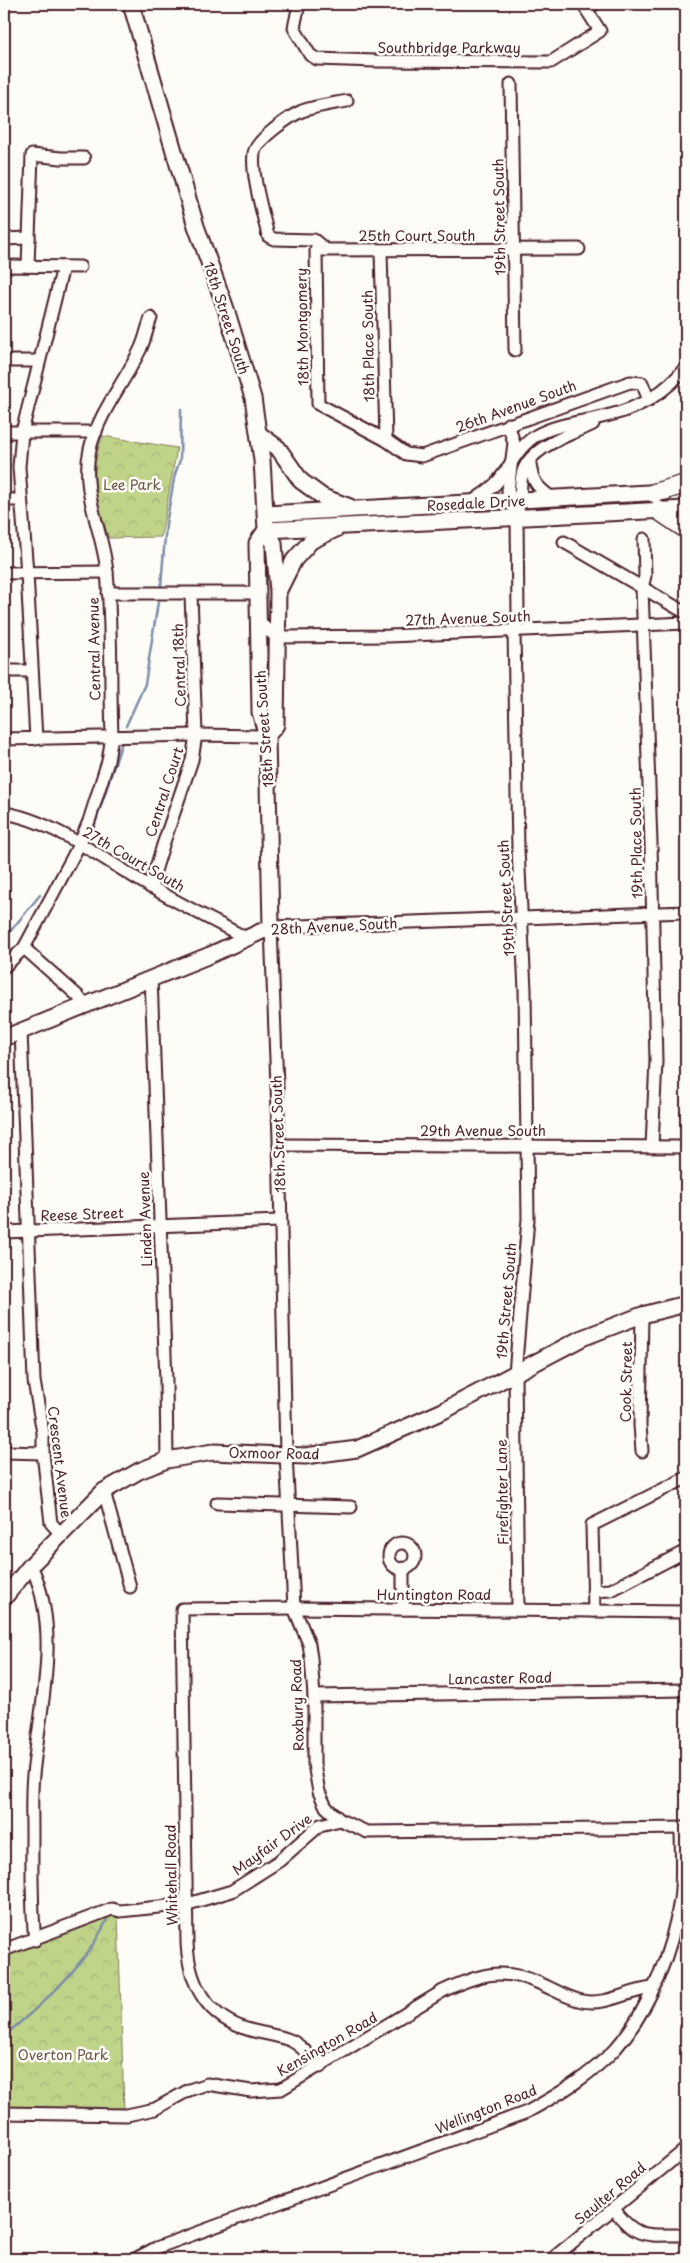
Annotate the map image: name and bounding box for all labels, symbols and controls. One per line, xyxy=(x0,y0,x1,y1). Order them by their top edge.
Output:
street label: Southbridge Parkway xyxy=(377,37,521,58)
street label: 19th Street South xyxy=(487,158,511,276)
street label: 25th Court South xyxy=(359,225,475,246)
street label: 18th Street South xyxy=(199,259,255,377)
street label: 18th Montgomery xyxy=(290,268,314,386)
street label: 18th Place South xyxy=(357,290,379,402)
street label: 26th Avenue South xyxy=(453,374,579,438)
park label: Lee Park xyxy=(103,474,162,495)
street label: Rosedale Drive xyxy=(426,490,526,516)
street label: Central Avenue xyxy=(83,597,105,701)
street label: 27th Avenue South xyxy=(405,605,531,631)
street label: Central 18th xyxy=(167,623,191,707)
street label: 18th Street South xyxy=(249,670,279,788)
street label: Central Court xyxy=(140,744,189,840)
street label: 19th Place South xyxy=(625,787,647,899)
street label: 27th Court South xyxy=(79,821,189,897)
street label: 19th Street South xyxy=(492,839,520,957)
street label: 28th Avenue South xyxy=(270,912,398,940)
street label: 18th Street South xyxy=(265,1075,291,1193)
street label: 29th Avenue South xyxy=(420,1120,546,1141)
street label: Linden Avenue xyxy=(133,1170,157,1267)
street label: Reese Street xyxy=(40,1202,124,1226)
street label: 19th Street South xyxy=(490,1242,522,1360)
street label: Cook Street xyxy=(615,1341,637,1423)
street label: Crescent Avenue xyxy=(43,1405,77,1519)
street label: Firefighter Lane xyxy=(491,1439,513,1545)
street label: Oxmoor Road xyxy=(228,1442,320,1464)
street label: Huntington Road xyxy=(377,1584,491,1605)
street label: Roxbury Road xyxy=(285,1659,309,1751)
street label: Lancaster Road xyxy=(448,1667,552,1689)
street label: Mayfair Drive xyxy=(228,1808,316,1880)
street label: Whitehall Road xyxy=(160,1824,182,1926)
street label: Kensington Road xyxy=(273,2007,381,2081)
park label: Overton Park xyxy=(18,2044,109,2065)
street label: Wellington Road xyxy=(432,2079,540,2139)
street label: Saulter Road xyxy=(570,2157,650,2229)

